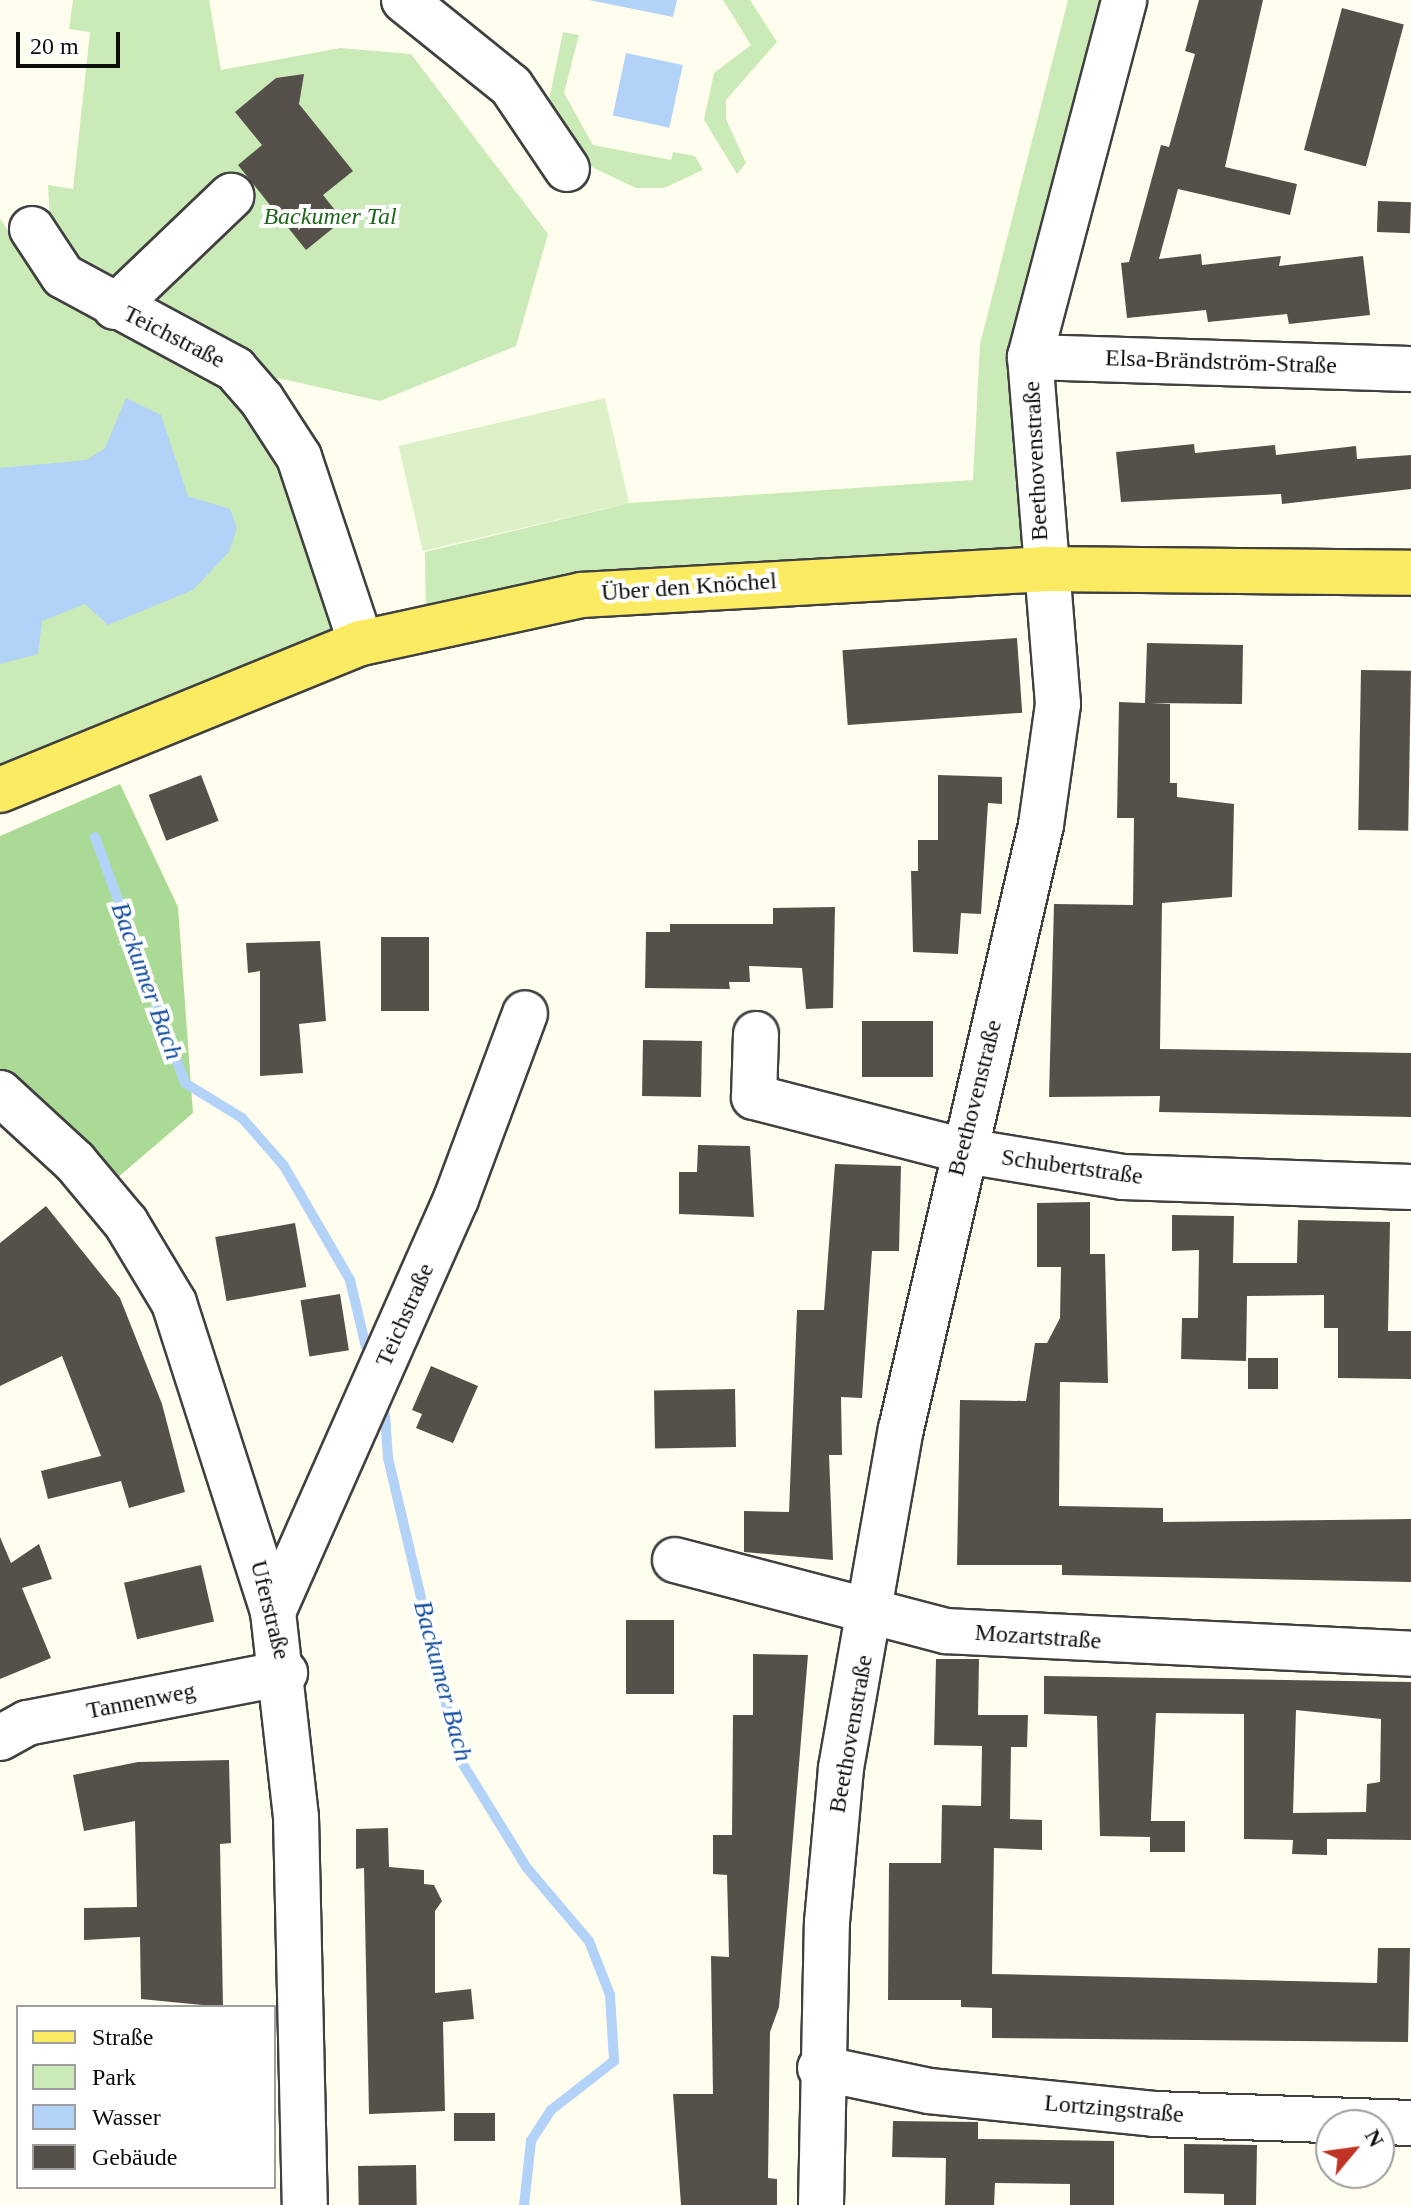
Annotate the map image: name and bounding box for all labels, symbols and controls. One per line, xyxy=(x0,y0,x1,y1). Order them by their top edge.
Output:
scale bar xyxy=(20,16,124,66)
text: 20 m xyxy=(30,33,79,59)
park label: Backumer Tal xyxy=(263,203,397,231)
street label: Teichstraße xyxy=(118,299,230,375)
street label: Elsa-Brändström-Straße xyxy=(1105,344,1337,380)
street label: Beethovenstraße xyxy=(1017,380,1055,542)
street label: Über den Knöchel xyxy=(600,566,778,608)
water label: Backumer Bach xyxy=(104,898,190,1064)
street label: Beethovenstraße xyxy=(942,1017,1008,1179)
street label: Schubertstraße xyxy=(999,1143,1145,1191)
street label: Teichstraße xyxy=(369,1259,441,1371)
street label: Uferstraße xyxy=(244,1557,296,1663)
water label: Backumer Bach xyxy=(407,1597,479,1765)
street label: Mozartstraße xyxy=(974,1618,1102,1656)
street label: Beethovenstraße xyxy=(823,1653,879,1815)
street label: Tannenweg xyxy=(84,1676,198,1726)
legend xyxy=(16,2005,276,2189)
text: Straße xyxy=(92,2024,153,2050)
text: Park xyxy=(92,2064,136,2090)
street label: Lortzingstraße xyxy=(1043,2089,1185,2129)
text: Wasser xyxy=(92,2104,161,2130)
north arrow xyxy=(1315,2109,1395,2189)
text: N xyxy=(1360,2125,1389,2151)
text: Gebäude xyxy=(92,2144,177,2170)

